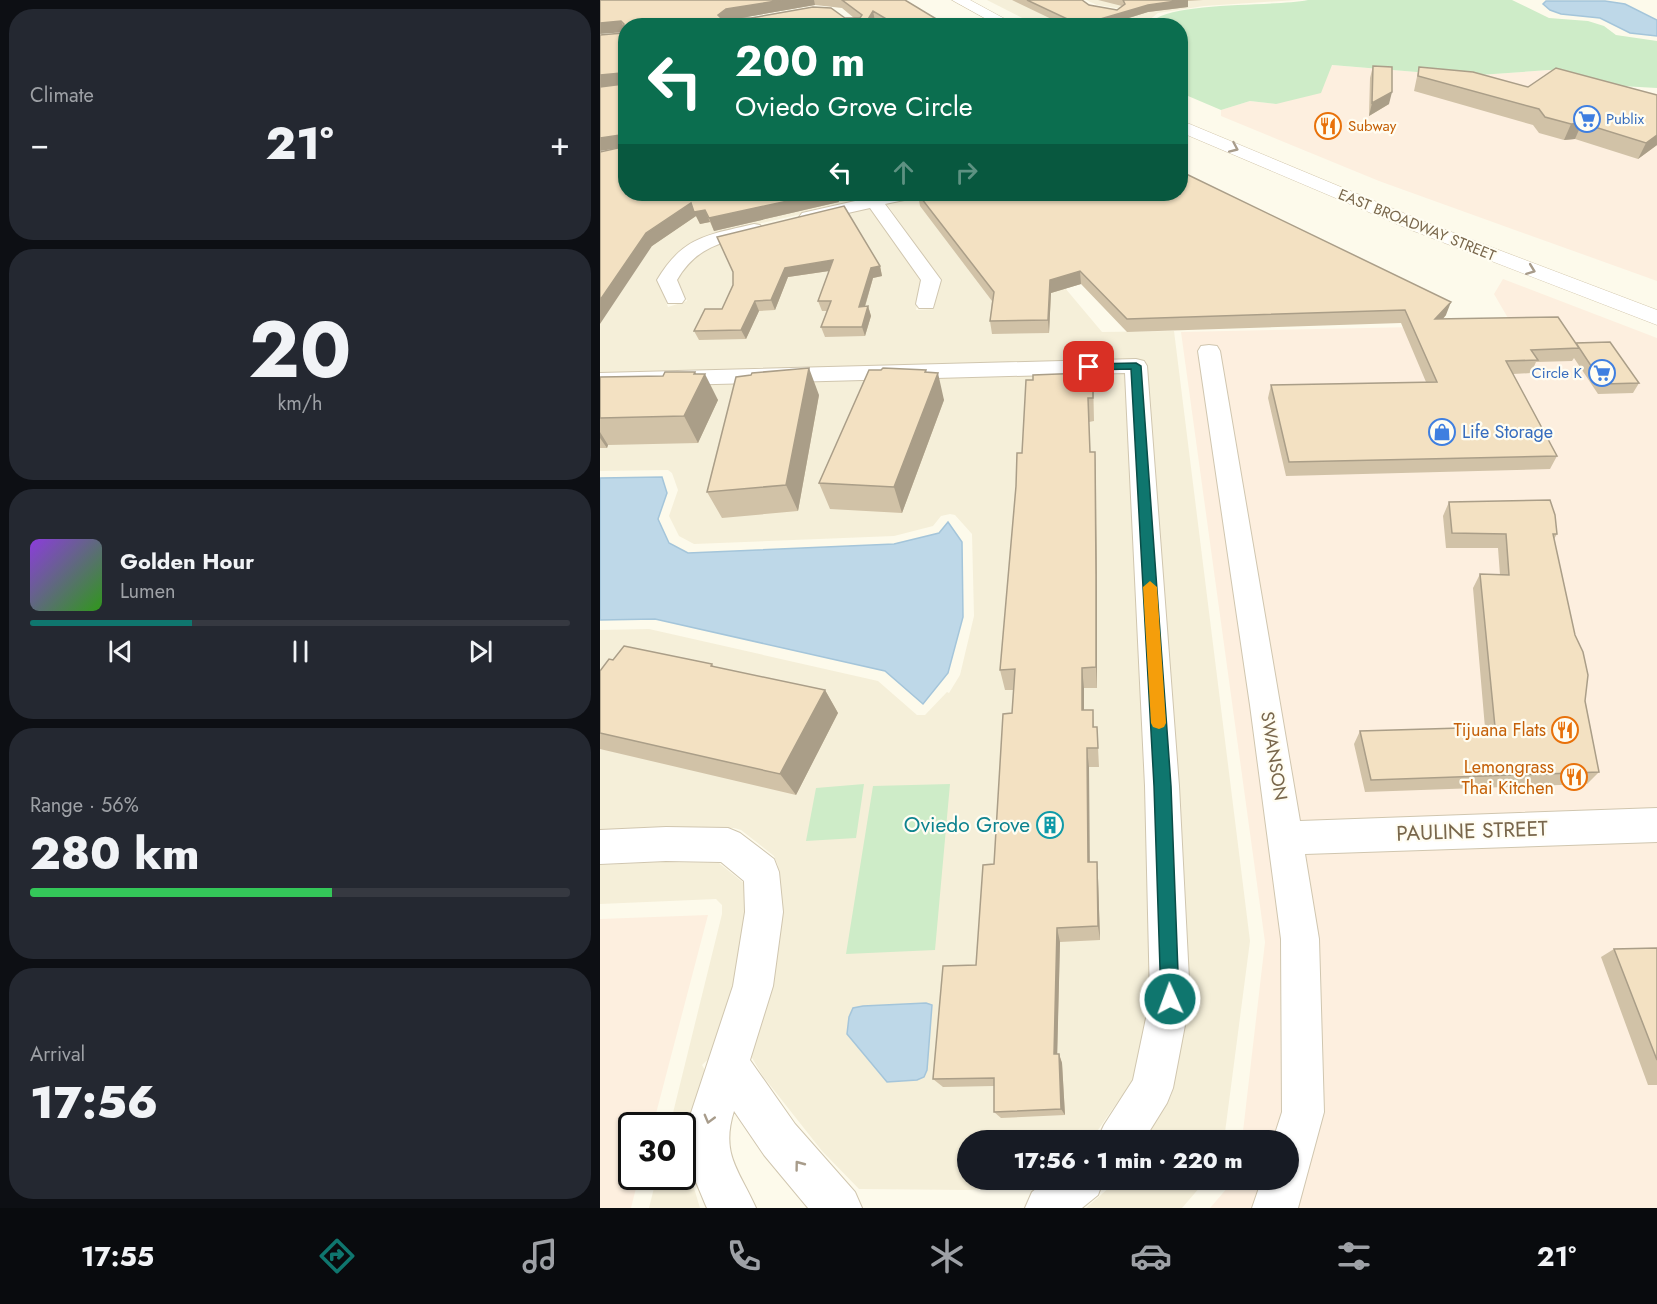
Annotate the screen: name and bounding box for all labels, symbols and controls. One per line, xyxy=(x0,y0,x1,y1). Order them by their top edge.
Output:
text: 200 m xyxy=(735,31,865,92)
icon: left xyxy=(636,42,714,120)
text: Climate xyxy=(30,81,94,110)
text: Oviedo Grove Circle xyxy=(735,87,973,126)
supermarket icon: Publix xyxy=(1572,104,1602,134)
place label: Publix xyxy=(1606,108,1645,130)
text: 21° xyxy=(266,111,334,176)
restaurant icon: Subway xyxy=(1313,111,1343,141)
place label: Subway xyxy=(1348,115,1397,137)
text: − xyxy=(30,120,49,167)
text: + xyxy=(550,120,570,167)
one-way arrow xyxy=(1228,141,1239,153)
icon: left xyxy=(824,156,857,189)
icon: ahead xyxy=(887,156,920,189)
icon: right xyxy=(950,156,983,189)
street label: EAST BROADWAY STREET xyxy=(1335,183,1499,267)
one-way arrow xyxy=(1525,263,1536,275)
text: 20 xyxy=(249,294,351,406)
pin xyxy=(1063,341,1114,392)
icon: arrive xyxy=(1072,350,1105,383)
supermarket icon: Circle K xyxy=(1587,358,1617,388)
place label: Circle K xyxy=(1532,362,1583,384)
text: km/h xyxy=(277,389,323,418)
shop icon: Life Storage xyxy=(1427,417,1457,447)
place label: Life Storage xyxy=(1462,419,1553,445)
text: Golden Hour xyxy=(120,545,254,577)
text: Lumen xyxy=(120,577,176,606)
icon: previous xyxy=(104,635,137,668)
icon: pause xyxy=(284,635,317,668)
icon: next xyxy=(464,635,497,668)
street label: SWANSON xyxy=(1254,710,1294,802)
restaurant icon: Tijuana Flats xyxy=(1550,715,1580,745)
place label: Tijuana Flats xyxy=(1453,717,1546,743)
place label: Lemongrass Thai Kitchen xyxy=(1461,754,1554,801)
restaurant icon: Lemongrass Thai Kitchen xyxy=(1559,762,1589,792)
text: Range · 56% xyxy=(30,791,139,820)
place label: Oviedo Grove xyxy=(904,810,1030,840)
building icon: Oviedo Grove xyxy=(1035,810,1065,840)
street label: PAULINE STREET xyxy=(1396,813,1549,849)
text: 280 km xyxy=(30,821,199,886)
position arrow xyxy=(1138,967,1202,1031)
text: Arrival xyxy=(30,1040,85,1069)
text: 17:56 xyxy=(30,1070,158,1135)
speed limit sign: 30 xyxy=(618,1112,696,1190)
one-way arrow xyxy=(704,1114,717,1124)
text: 17:56 · 1 min · 220 m xyxy=(1013,1144,1243,1176)
one-way arrow xyxy=(796,1161,807,1172)
icon: directions xyxy=(316,1235,358,1277)
icon: music xyxy=(519,1235,561,1277)
icon: phone xyxy=(723,1235,765,1277)
icon: climate xyxy=(926,1235,968,1277)
icon: car xyxy=(1130,1235,1172,1277)
icon: filters xyxy=(1333,1235,1375,1277)
text: 17:55 xyxy=(81,1237,154,1276)
text: 21° xyxy=(1537,1237,1576,1276)

